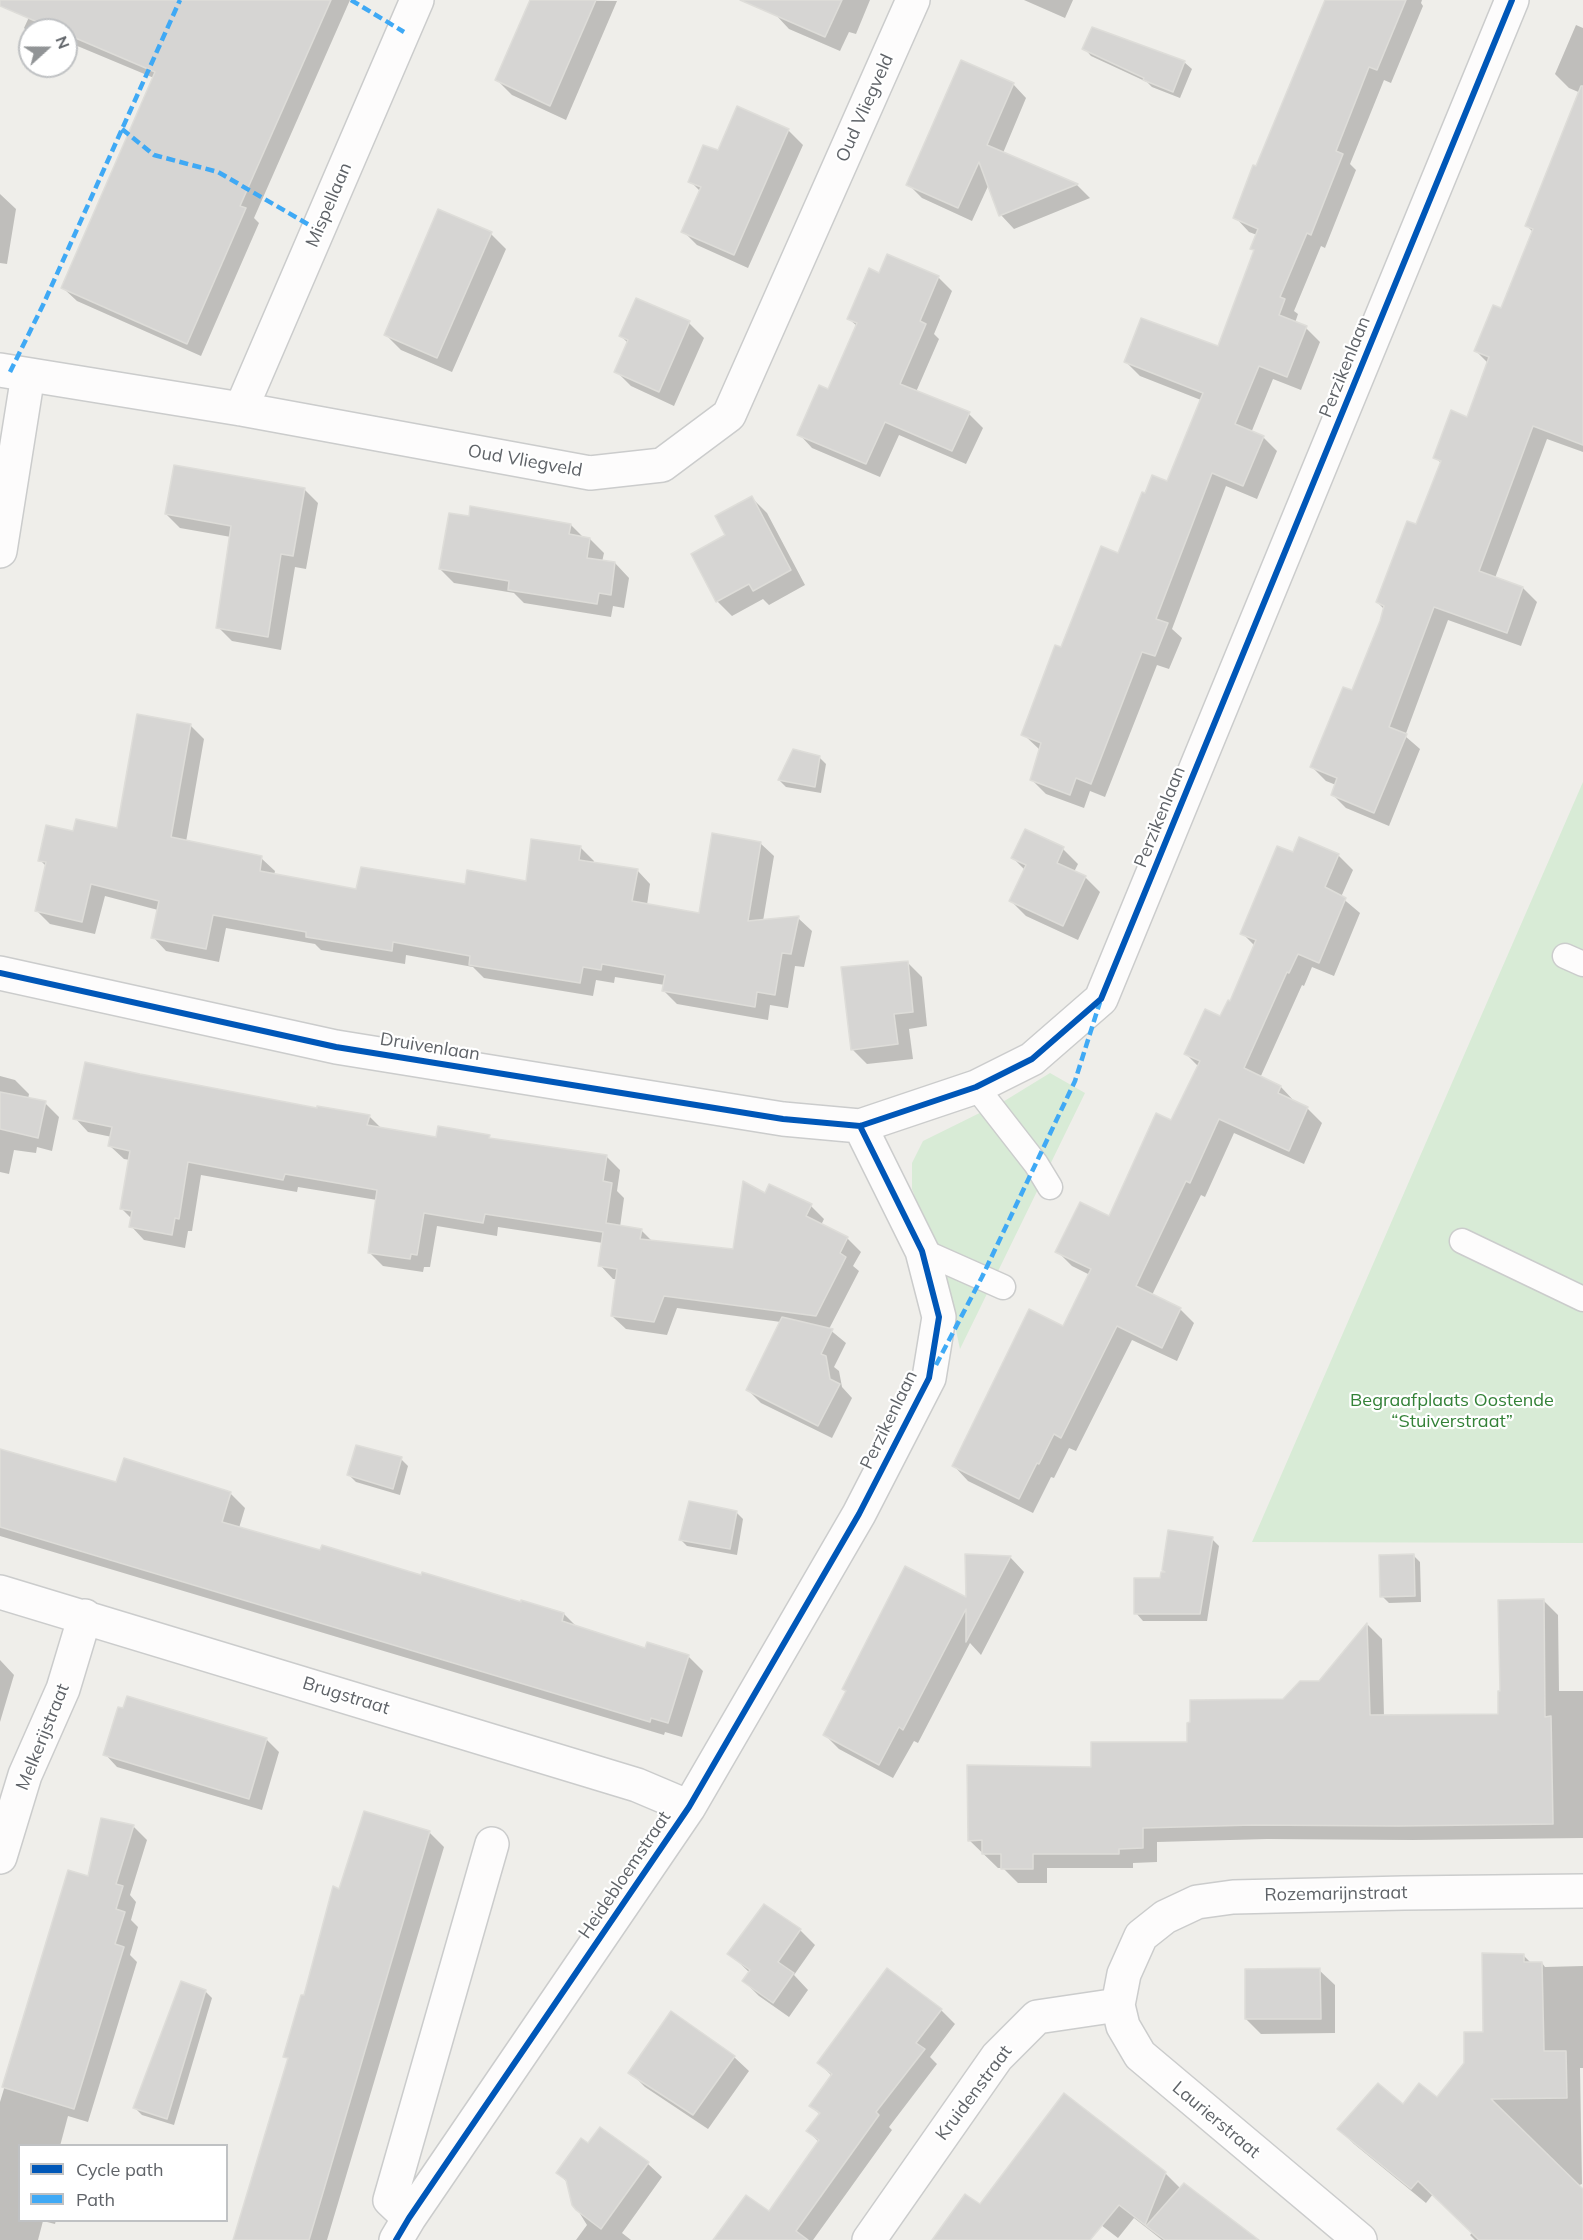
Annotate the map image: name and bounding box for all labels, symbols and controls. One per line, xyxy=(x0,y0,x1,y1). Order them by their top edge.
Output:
north arrow xyxy=(18,18,78,78)
text: N xyxy=(51,33,74,51)
street label: Oud Vliegveld xyxy=(832,51,898,165)
street label: Mispellaan xyxy=(301,159,357,251)
street label: Perzikenlaan xyxy=(1315,313,1375,421)
street label: Oud Vliegveld xyxy=(466,440,584,482)
street label: Perzikenlaan xyxy=(1130,763,1190,871)
street label: Druivenlaan xyxy=(379,1028,481,1066)
street label: Perzikenlaan xyxy=(856,1367,922,1473)
park label: Begraafplaats Oostende “Stuiverstraat” xyxy=(1350,1390,1554,1432)
street label: Brugstraat xyxy=(300,1673,392,1719)
street label: Melkerijstraat xyxy=(12,1681,74,1793)
street label: Heidebloemstraat xyxy=(574,1807,676,1943)
street label: Rozemarijnstraat xyxy=(1264,1882,1408,1906)
street label: Kruidenstraat xyxy=(931,2041,1017,2145)
street label: Laurierstraat xyxy=(1168,2077,1264,2163)
legend xyxy=(18,2144,228,2222)
text: Cycle path xyxy=(76,2158,163,2181)
text: Path xyxy=(76,2188,115,2211)

